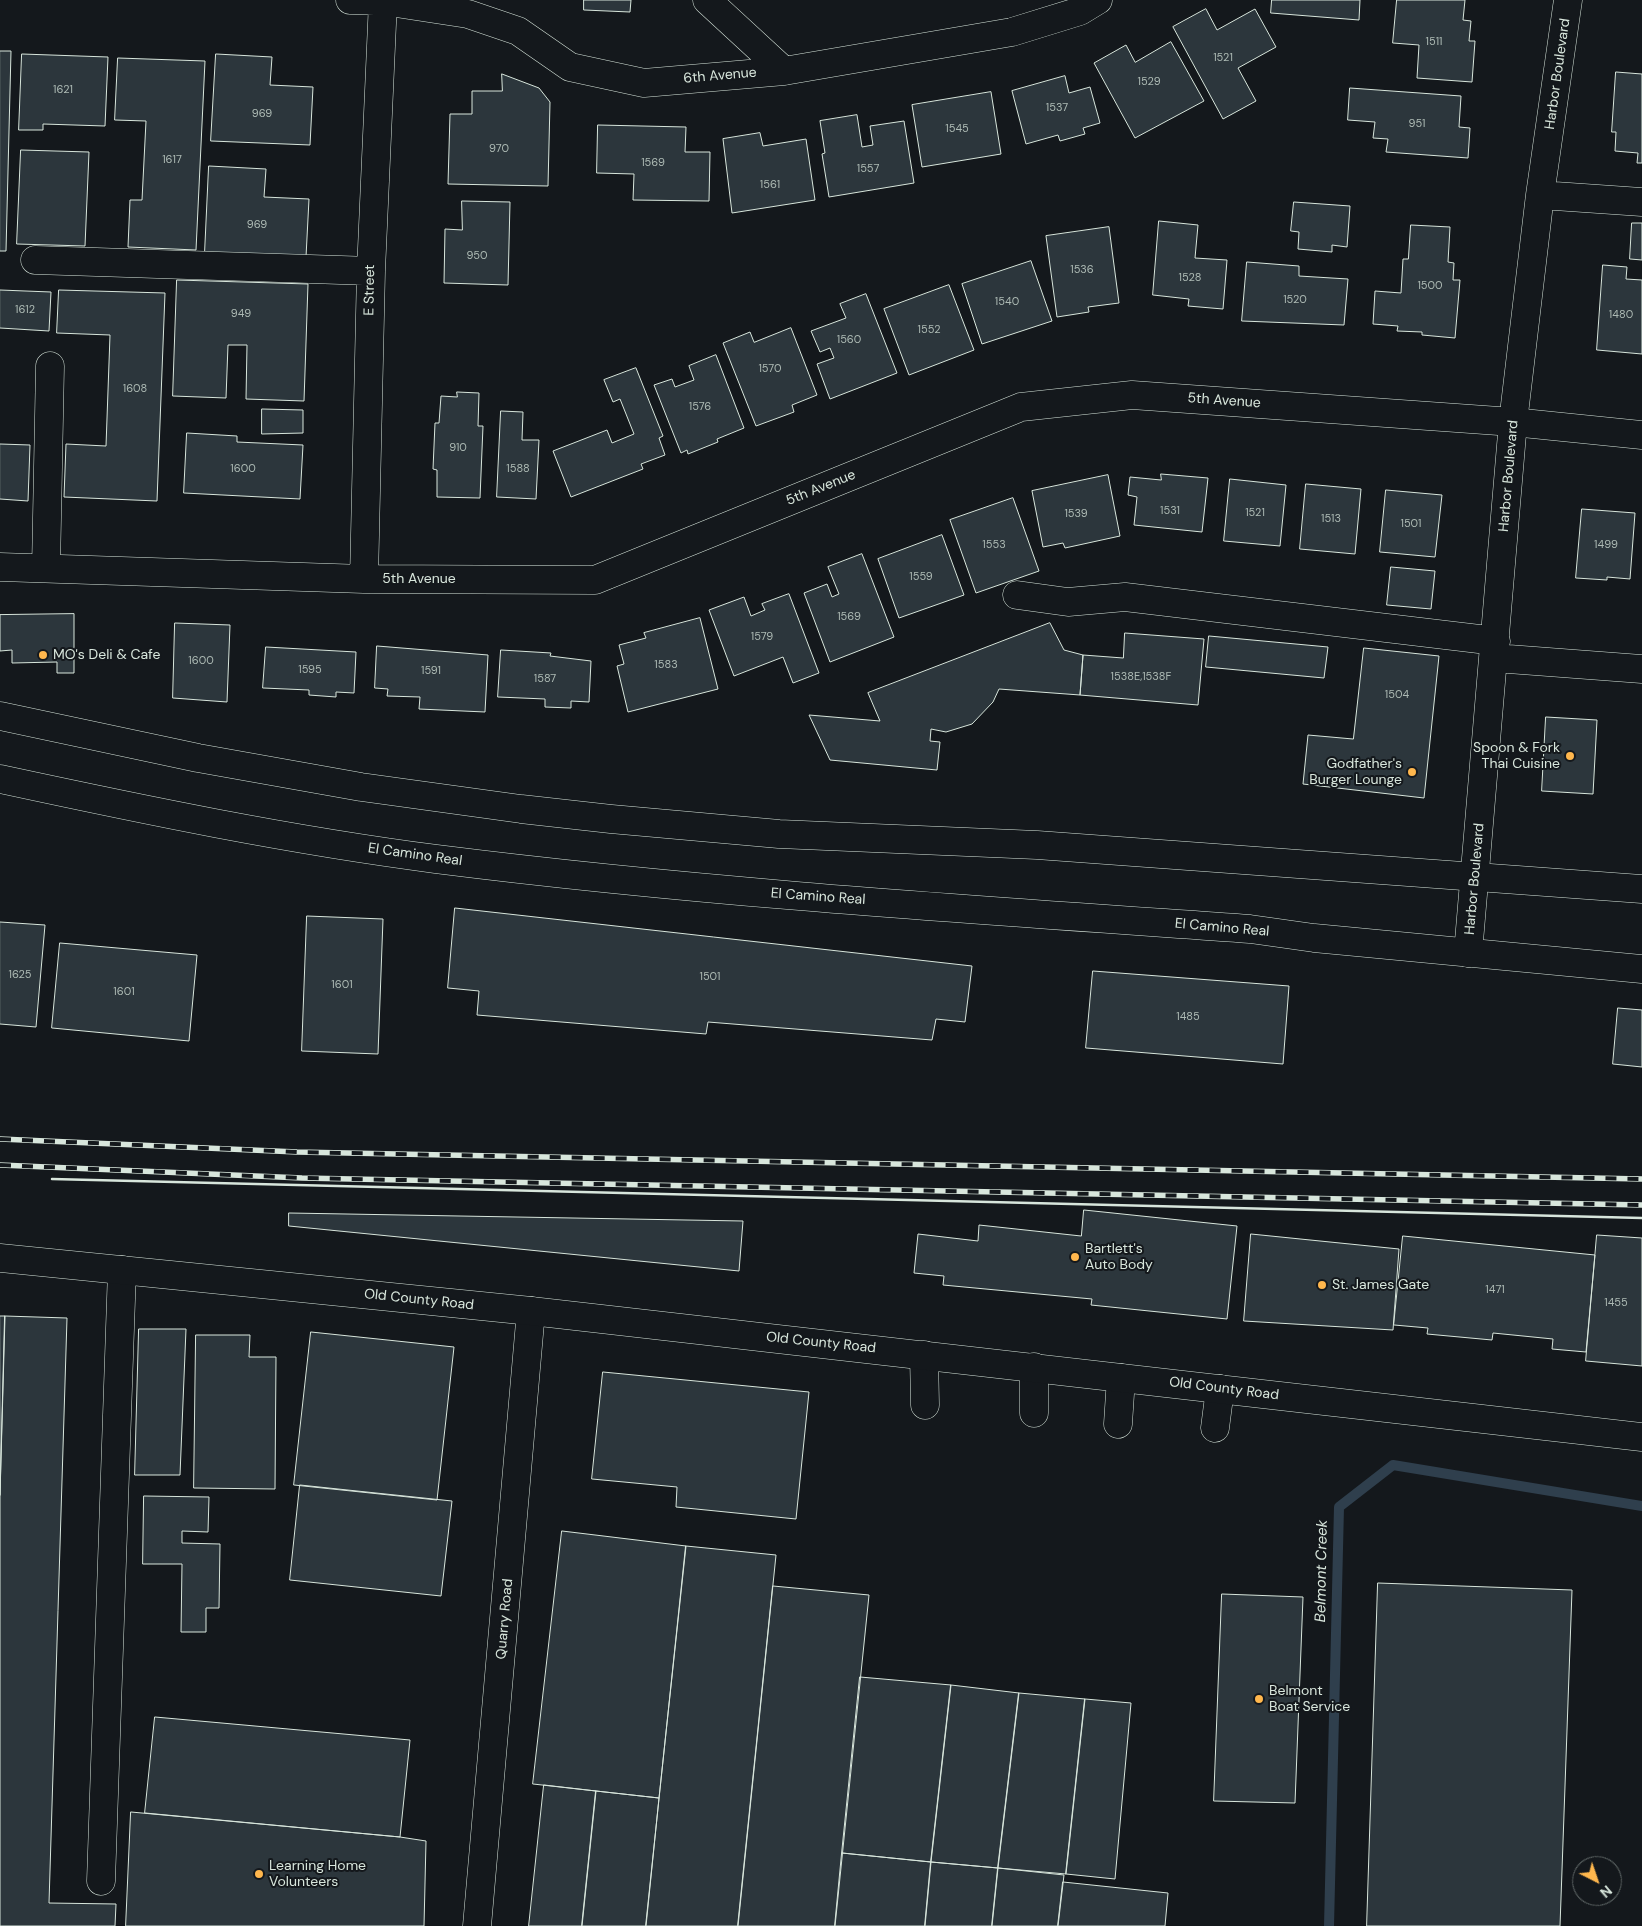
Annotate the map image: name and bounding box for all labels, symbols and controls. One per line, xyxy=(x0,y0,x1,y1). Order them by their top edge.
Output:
street label: Harbor Boulevard xyxy=(1542,17,1574,131)
house number: 1511 xyxy=(1425,35,1443,49)
house number: 1521 xyxy=(1213,51,1233,65)
street label: 6th Avenue xyxy=(683,64,757,88)
house number: 1529 xyxy=(1137,75,1161,89)
house number: 1621 xyxy=(53,83,73,97)
house number: 1537 xyxy=(1046,101,1068,115)
house number: 969 xyxy=(252,107,272,121)
house number: 951 xyxy=(1408,117,1426,131)
house number: 1545 xyxy=(945,122,969,136)
house number: 970 xyxy=(489,142,509,156)
house number: 1617 xyxy=(162,153,182,167)
house number: 1569 xyxy=(641,156,665,170)
house number: 1557 xyxy=(857,162,879,176)
house number: 1561 xyxy=(760,178,780,192)
house number: 969 xyxy=(247,218,267,232)
house number: 950 xyxy=(466,249,488,263)
house number: 1536 xyxy=(1070,263,1094,277)
street label: E Street xyxy=(361,264,379,316)
house number: 1528 xyxy=(1179,271,1201,285)
house number: 1500 xyxy=(1417,279,1443,293)
house number: 1520 xyxy=(1283,293,1307,307)
house number: 1540 xyxy=(995,295,1019,309)
house number: 1612 xyxy=(15,303,35,317)
house number: 949 xyxy=(231,307,251,321)
house number: 1480 xyxy=(1609,308,1633,322)
house number: 1552 xyxy=(917,323,941,337)
house number: 1560 xyxy=(837,333,861,347)
house number: 1570 xyxy=(758,362,782,376)
house number: 1608 xyxy=(123,382,147,396)
street label: 5th Avenue xyxy=(1187,390,1261,412)
house number: 1576 xyxy=(689,400,711,414)
street label: Harbor Boulevard xyxy=(1496,419,1522,533)
house number: 910 xyxy=(449,441,467,455)
house number: 1600 xyxy=(230,462,256,476)
house number: 1588 xyxy=(506,462,530,476)
street label: 5th Avenue xyxy=(784,466,858,510)
house number: 1531 xyxy=(1160,504,1180,518)
house number: 1521 xyxy=(1245,506,1265,520)
house number: 1539 xyxy=(1064,507,1088,521)
house number: 1513 xyxy=(1321,512,1341,526)
house number: 1501 xyxy=(1400,517,1422,531)
house number: 1553 xyxy=(982,538,1006,552)
house number: 1499 xyxy=(1594,538,1618,552)
house number: 1559 xyxy=(909,570,933,584)
street label: 5th Avenue xyxy=(382,571,456,587)
house number: 1569 xyxy=(837,610,861,624)
house number: 1579 xyxy=(751,630,773,644)
place label: MO's Deli & Cafe xyxy=(53,647,160,663)
marker: MO's Deli & Cafe xyxy=(37,649,49,661)
house number: 1600 xyxy=(188,654,214,668)
house number: 1583 xyxy=(654,658,678,672)
house number: 1595 xyxy=(298,663,322,677)
house number: 1591 xyxy=(421,664,441,678)
house number: 1538E,1538F xyxy=(1111,670,1171,684)
house number: 1587 xyxy=(534,672,556,686)
house number: 1504 xyxy=(1385,688,1409,702)
place label: Spoon & Fork Thai Cuisine xyxy=(1473,740,1560,772)
marker: Spoon & Fork Thai Cuisine xyxy=(1564,750,1576,762)
place label: Godfather's Burger Lounge xyxy=(1309,756,1402,789)
marker: Godfather's Burger Lounge xyxy=(1406,766,1418,778)
street label: Harbor Boulevard xyxy=(1462,822,1488,936)
street label: El Camino Real xyxy=(367,840,463,870)
street label: El Camino Real xyxy=(770,885,866,909)
street label: El Camino Real xyxy=(1174,915,1270,941)
house number: 1625 xyxy=(8,968,32,982)
house number: 1501 xyxy=(699,970,721,984)
house number: 1601 xyxy=(331,978,353,992)
house number: 1601 xyxy=(113,985,135,999)
house number: 1485 xyxy=(1176,1010,1200,1024)
place label: Bartlett's Auto Body xyxy=(1085,1241,1153,1274)
marker: Bartlett's Auto Body xyxy=(1069,1251,1081,1263)
place label: St. James Gate xyxy=(1332,1277,1429,1293)
marker: St. James Gate xyxy=(1316,1279,1328,1291)
house number: 1471 xyxy=(1485,1283,1505,1297)
street label: Old County Road xyxy=(363,1286,475,1314)
house number: 1455 xyxy=(1604,1296,1628,1310)
street label: Old County Road xyxy=(765,1329,877,1357)
street label: Old County Road xyxy=(1168,1374,1280,1404)
water label: Belmont Creek xyxy=(1312,1520,1332,1622)
street label: Quarry Road xyxy=(493,1578,517,1660)
place label: Belmont Boat Service xyxy=(1269,1683,1350,1715)
marker: Belmont Boat Service xyxy=(1253,1693,1265,1705)
north arrow xyxy=(1572,1856,1622,1906)
place label: Learning Home Volunteers xyxy=(269,1858,366,1890)
marker: Learning Home Volunteers xyxy=(253,1868,265,1880)
text: N xyxy=(1596,1881,1616,1902)

